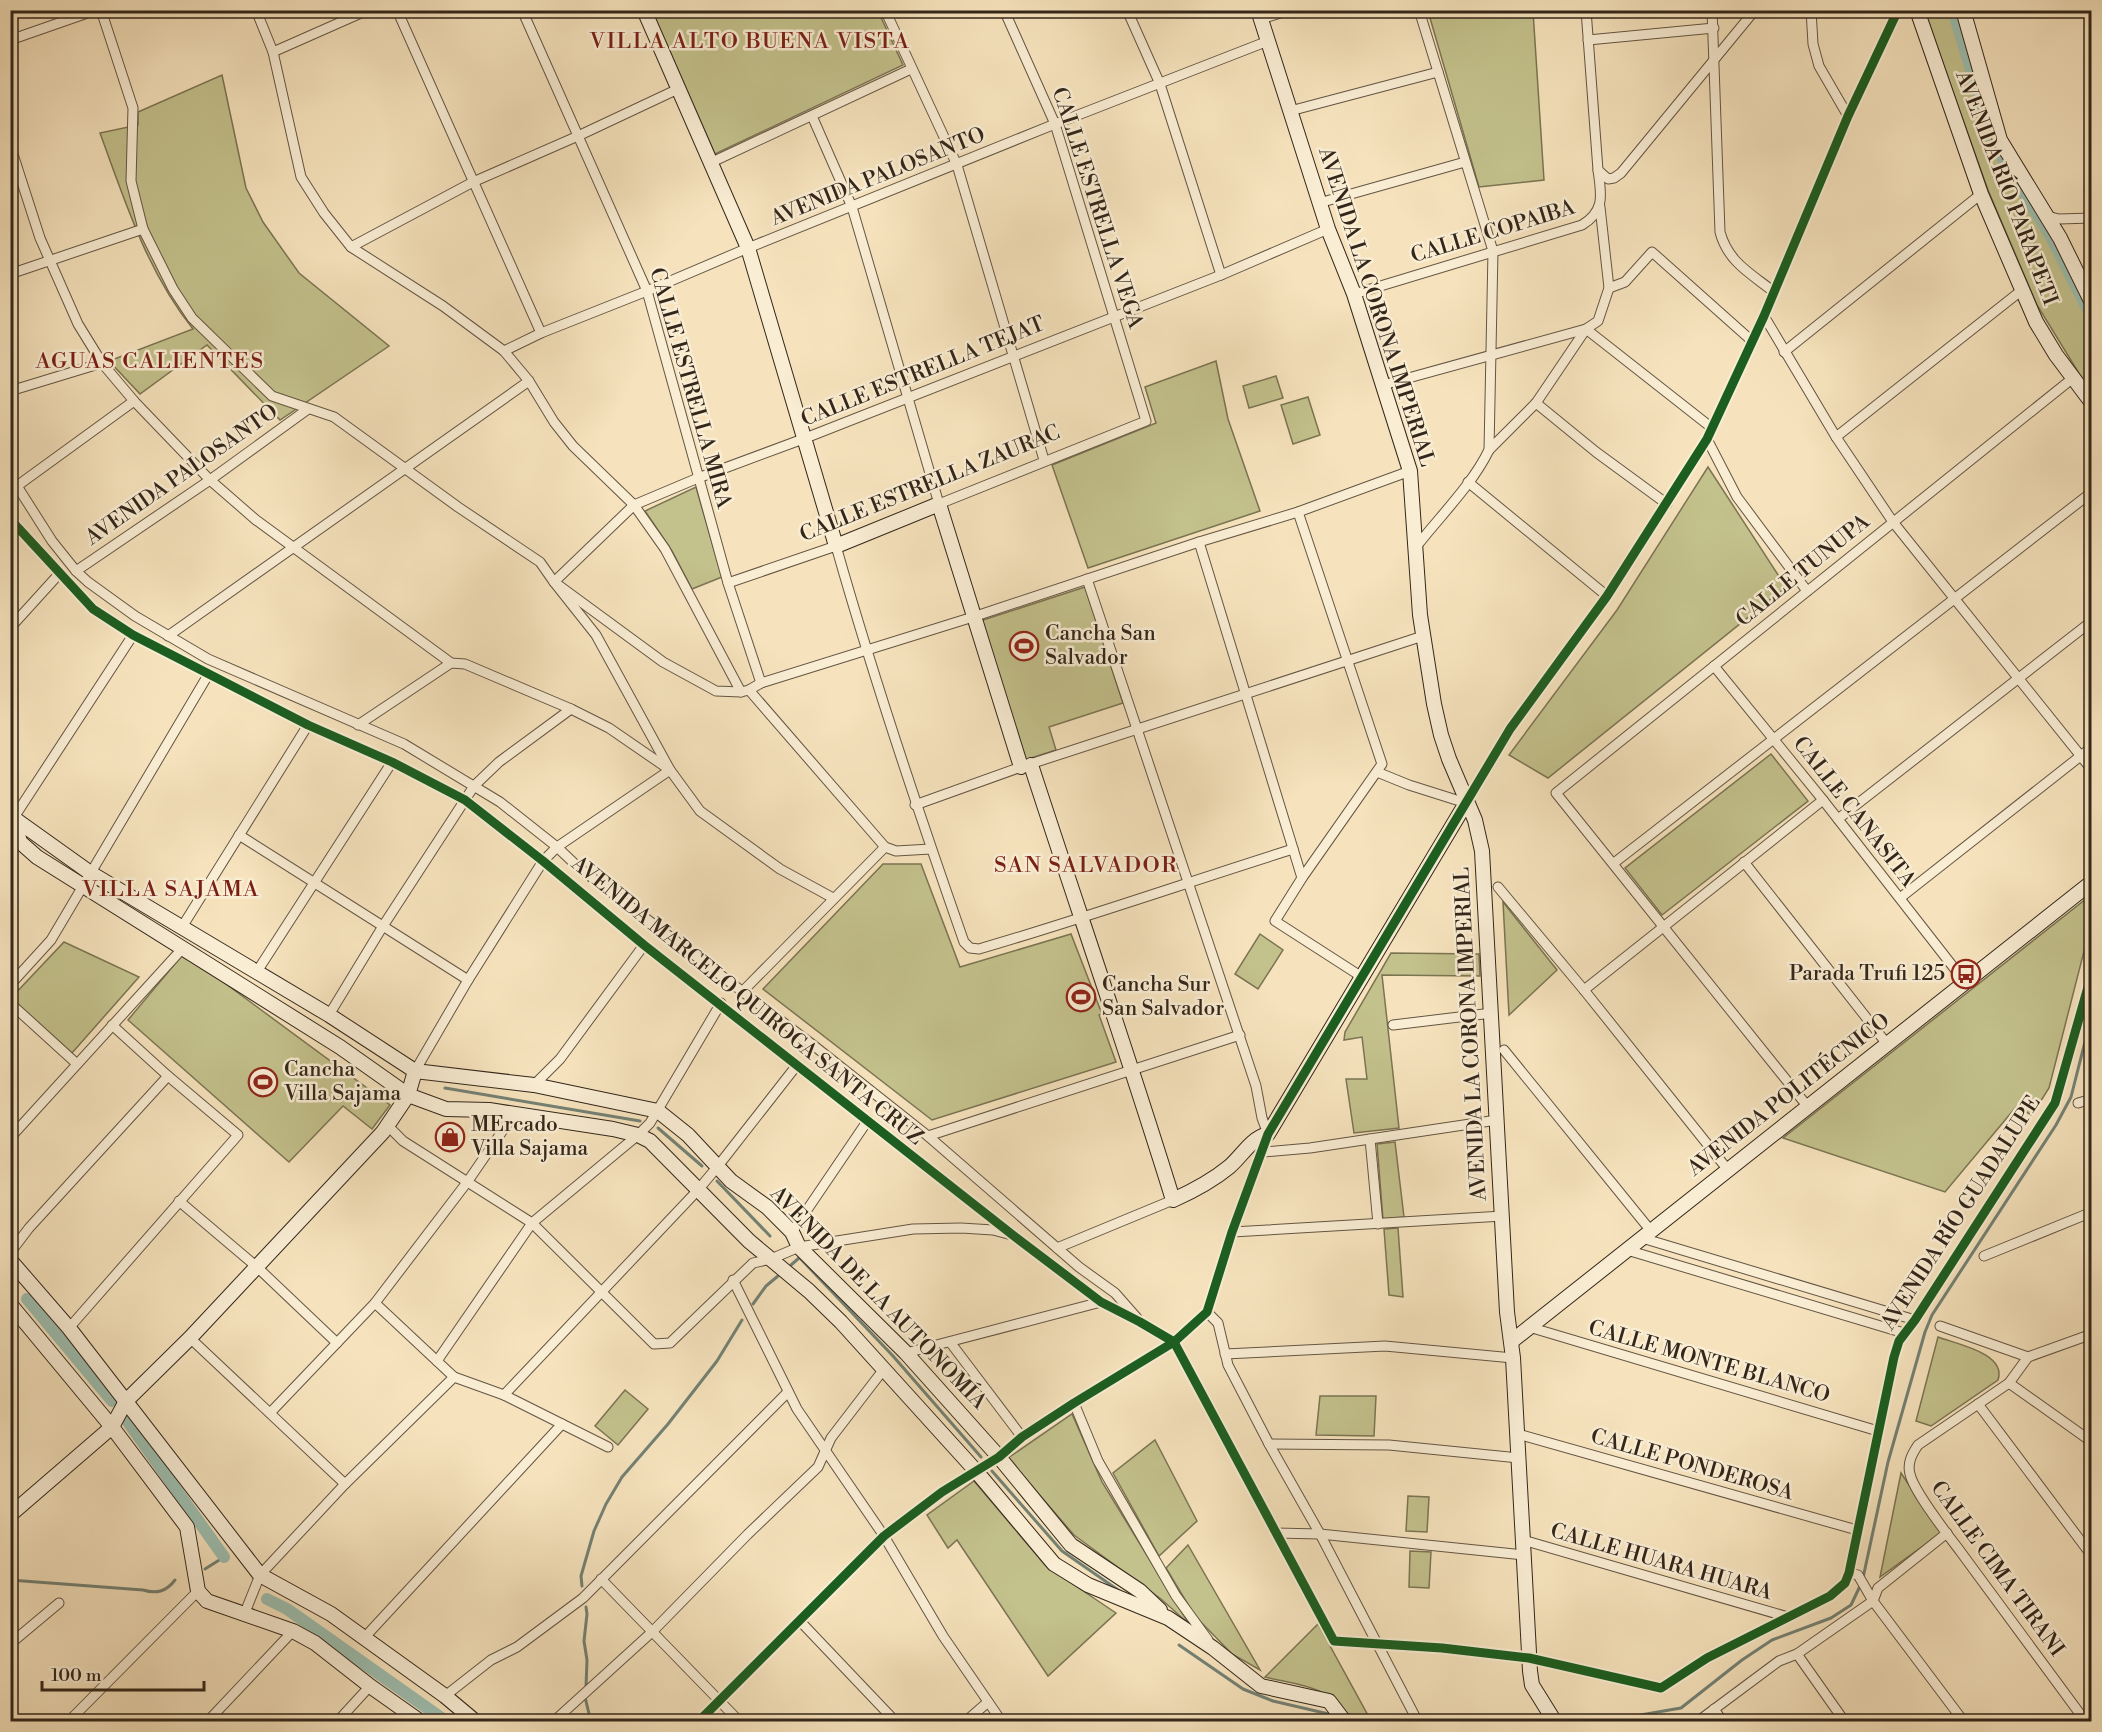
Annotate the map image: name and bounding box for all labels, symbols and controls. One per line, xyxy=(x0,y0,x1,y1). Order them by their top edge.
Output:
district label: VILLA ALTO BUENA VISTA xyxy=(589,28,910,55)
street label: AVENIDA RÍO PARAPETI xyxy=(1949,65,2065,309)
street label: CALLE ESTRELLA VEGA xyxy=(1046,84,1149,333)
street label: AVENIDA PALOSANTO xyxy=(766,122,989,232)
street label: AVENIDA LA CORONA IMPERIAL xyxy=(1312,143,1440,470)
street label: CALLE COPAIBA xyxy=(1408,195,1579,269)
street label: CALLE ESTRELLA MIRA xyxy=(643,265,737,512)
street label: CALLE ESTRELLA TEJAT xyxy=(797,311,1049,433)
district label: AGUAS CALIENTES xyxy=(34,348,265,375)
street label: AVENIDA PALOSANTO xyxy=(80,399,283,552)
street label: CALLE ESTRELLA ZAURAC xyxy=(796,420,1064,548)
street label: CALLE TUNUPA xyxy=(1731,509,1875,633)
place label: Cancha San Salvador xyxy=(1045,621,1156,671)
sports icon: Cancha San Salvador xyxy=(1008,630,1040,662)
street label: CALLE CANASITA xyxy=(1787,731,1921,893)
street label: AVENIDA MARCELO QUIROGA SANTA CRUZ xyxy=(565,850,928,1151)
district label: SAN SALVADOR xyxy=(994,852,1178,879)
street label: AVENIDA LA CORONA IMPERIAL xyxy=(1449,866,1493,1203)
district label: VILLA SAJAMA xyxy=(81,876,260,903)
bus stop icon: Parada Trufi 125 xyxy=(1950,958,1982,990)
place label: Parada Trufi 125 xyxy=(1789,961,1945,987)
place label: Cancha Sur San Salvador xyxy=(1102,972,1224,1022)
sports icon: Cancha Sur San Salvador xyxy=(1065,981,1097,1013)
street label: AVENIDA POLITÉCNICO xyxy=(1681,1006,1895,1183)
place label: Cancha Villa Sajama xyxy=(283,1057,402,1107)
sports icon: Cancha Villa Sajama xyxy=(247,1066,279,1098)
street label: AVENIDA RÍO GUADALUPE xyxy=(1873,1090,2047,1336)
place label: MErcado Villa Sajama xyxy=(470,1112,589,1162)
shop icon: MErcado Villa Sajama xyxy=(434,1121,466,1153)
street label: AVENIDA DE LA AUTONOMÍA xyxy=(764,1179,993,1415)
street label: CALLE MONTE BLANCO xyxy=(1585,1315,1833,1409)
street label: CALLE PONDEROSA xyxy=(1588,1424,1797,1507)
street label: CALLE CIMA TIRANI xyxy=(1925,1476,2069,1662)
street label: CALLE HUARA HUARA xyxy=(1547,1518,1775,1606)
scale bar xyxy=(42,1654,204,1692)
text: 100 m xyxy=(51,1664,102,1687)

